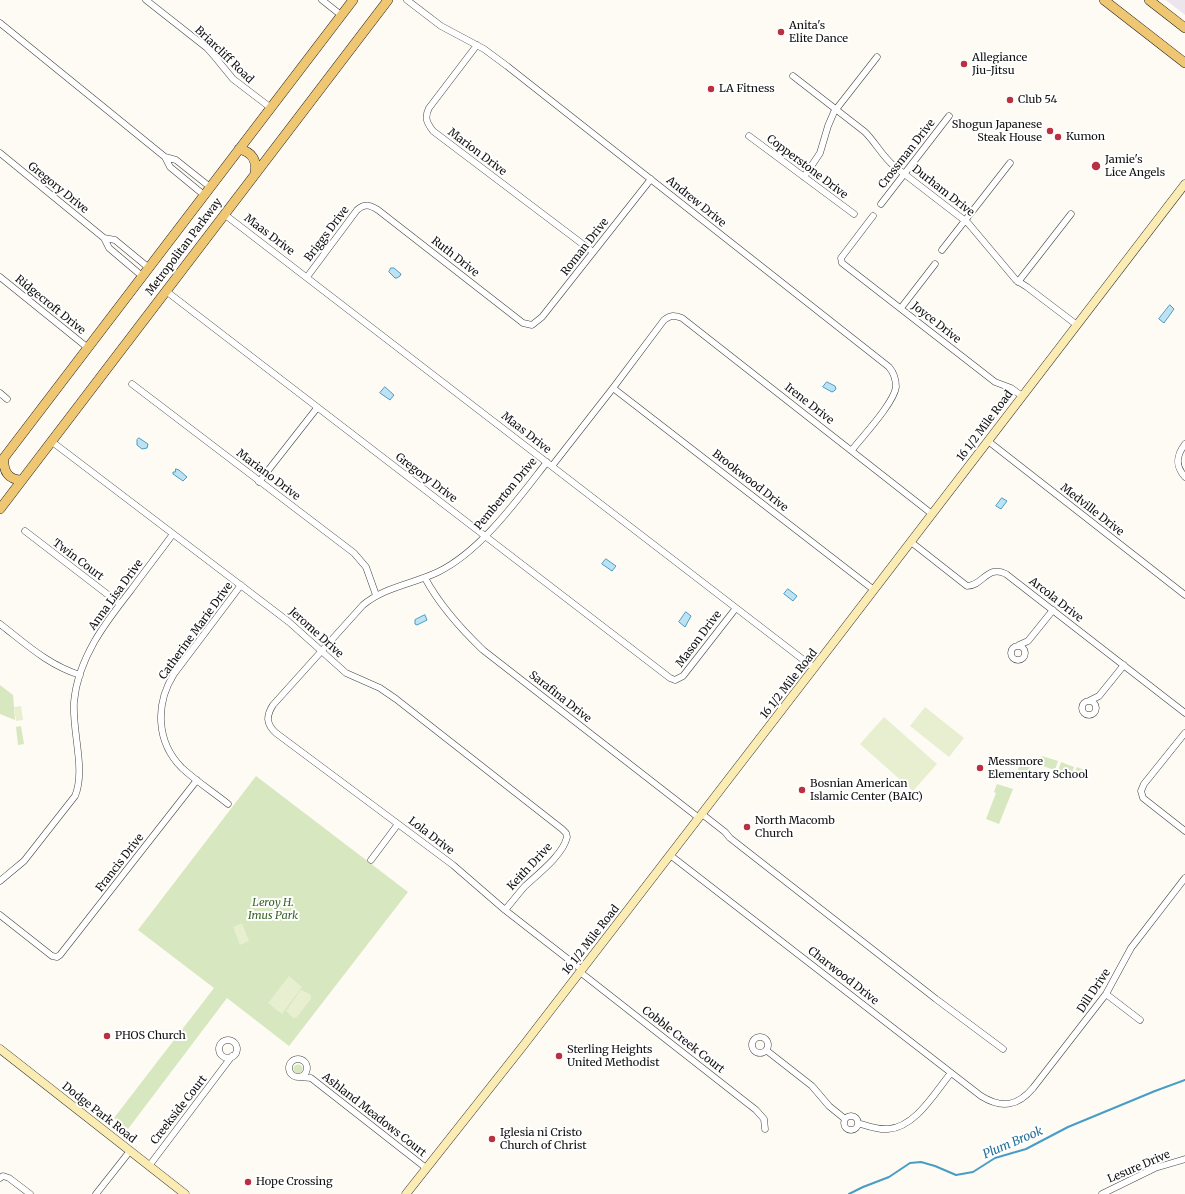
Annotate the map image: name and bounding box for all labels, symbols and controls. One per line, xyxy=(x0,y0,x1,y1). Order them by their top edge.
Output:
place label: Anita's Elite Dance xyxy=(789,19,848,45)
street label: Briarcliff Road xyxy=(192,24,256,86)
marker: Anita's Elite Dance xyxy=(776,27,786,37)
place label: Allegiance Jiu-Jitsu xyxy=(972,51,1027,77)
marker: Allegiance Jiu-Jitsu xyxy=(959,59,969,69)
place label: LA Fitness xyxy=(719,82,775,96)
marker: LA Fitness xyxy=(706,84,716,94)
place label: Club 54 xyxy=(1018,93,1057,107)
marker: Club 54 xyxy=(1005,95,1015,105)
street label: Crossman Drive xyxy=(876,117,938,191)
place label: Shogun Japanese Steak House xyxy=(952,118,1042,144)
street label: Marion Drive xyxy=(445,126,509,178)
marker: Shogun Japanese Steak House xyxy=(1045,126,1055,136)
place label: Kumon xyxy=(1066,130,1105,144)
street label: Copperstone Drive xyxy=(764,132,850,202)
marker: Kumon xyxy=(1053,132,1063,142)
place label: Jamie's Lice Angels xyxy=(1105,153,1165,179)
street label: Gregory Drive xyxy=(25,160,91,216)
marker: Jamie's Lice Angels xyxy=(1090,160,1102,172)
street label: Durham Drive xyxy=(909,163,977,219)
street label: Andrew Drive xyxy=(664,174,728,230)
street label: Metropolitan Parkway xyxy=(143,196,225,298)
street label: Briggs Drive xyxy=(302,204,352,264)
street label: Maas Drive xyxy=(241,212,297,258)
street label: Roman Drive xyxy=(558,216,612,278)
street label: Ruth Drive xyxy=(429,234,481,280)
street label: Ridgecroft Drive xyxy=(12,273,88,337)
street label: Joyce Drive xyxy=(909,300,963,346)
street label: Irene Drive xyxy=(782,381,836,427)
street label: 16 1/2 Mile Road xyxy=(954,388,1016,464)
street label: Maas Drive xyxy=(499,410,553,456)
street label: Mariano Drive xyxy=(234,447,302,503)
street label: Brookwood Drive xyxy=(710,447,790,515)
street label: Gregory Drive xyxy=(393,451,459,505)
street label: Pemberton Drive xyxy=(472,455,540,533)
street label: Medville Drive xyxy=(1058,481,1126,539)
street label: Twin Court xyxy=(50,537,106,583)
street label: Anna Lisa Drive xyxy=(86,557,146,633)
street label: Arcola Drive xyxy=(1026,575,1086,625)
street label: Catherine Marie Drive xyxy=(156,580,236,682)
street label: Jerome Drive xyxy=(286,605,346,661)
street label: Mason Drive xyxy=(674,608,724,670)
street label: 16 1/2 Mile Road xyxy=(758,647,820,721)
street label: Sarafina Drive xyxy=(526,669,594,725)
place label: Messmore Elementary School xyxy=(988,755,1088,781)
marker: Messmore Elementary School xyxy=(975,763,985,773)
place label: Bosnian American Islamic Center (BAIC) xyxy=(810,777,923,803)
marker: Bosnian American Islamic Center (BAIC) xyxy=(797,785,807,795)
place label: North Macomb Church xyxy=(755,814,835,840)
street label: Lola Drive xyxy=(406,815,456,857)
marker: North Macomb Church xyxy=(742,822,752,832)
street label: Francis Drive xyxy=(93,831,147,895)
street label: Keith Drive xyxy=(505,841,555,893)
park label: Leroy H. Imus Park xyxy=(248,896,298,922)
street label: 16 1/2 Mile Road xyxy=(560,903,622,977)
street label: Charwood Drive xyxy=(805,944,881,1008)
street label: Dill Drive xyxy=(1075,967,1113,1015)
street label: Cobble Creek Court xyxy=(639,1004,727,1076)
place label: PHOS Church xyxy=(115,1029,186,1043)
marker: PHOS Church xyxy=(102,1031,112,1041)
place label: Sterling Heights United Methodist xyxy=(567,1043,659,1069)
marker: Sterling Heights United Methodist xyxy=(554,1051,564,1061)
street label: Ashland Meadows Court xyxy=(319,1070,429,1160)
street label: Creekside Court xyxy=(148,1073,210,1147)
street label: Dodge Park Road xyxy=(59,1080,139,1146)
water label: Plum Brook xyxy=(981,1124,1045,1162)
place label: Iglesia ni Cristo Church of Christ xyxy=(500,1126,587,1152)
marker: Iglesia ni Cristo Church of Christ xyxy=(487,1134,497,1144)
street label: Lesure Drive xyxy=(1106,1148,1172,1186)
place label: Hope Crossing xyxy=(256,1175,333,1189)
marker: Hope Crossing xyxy=(243,1177,253,1187)

